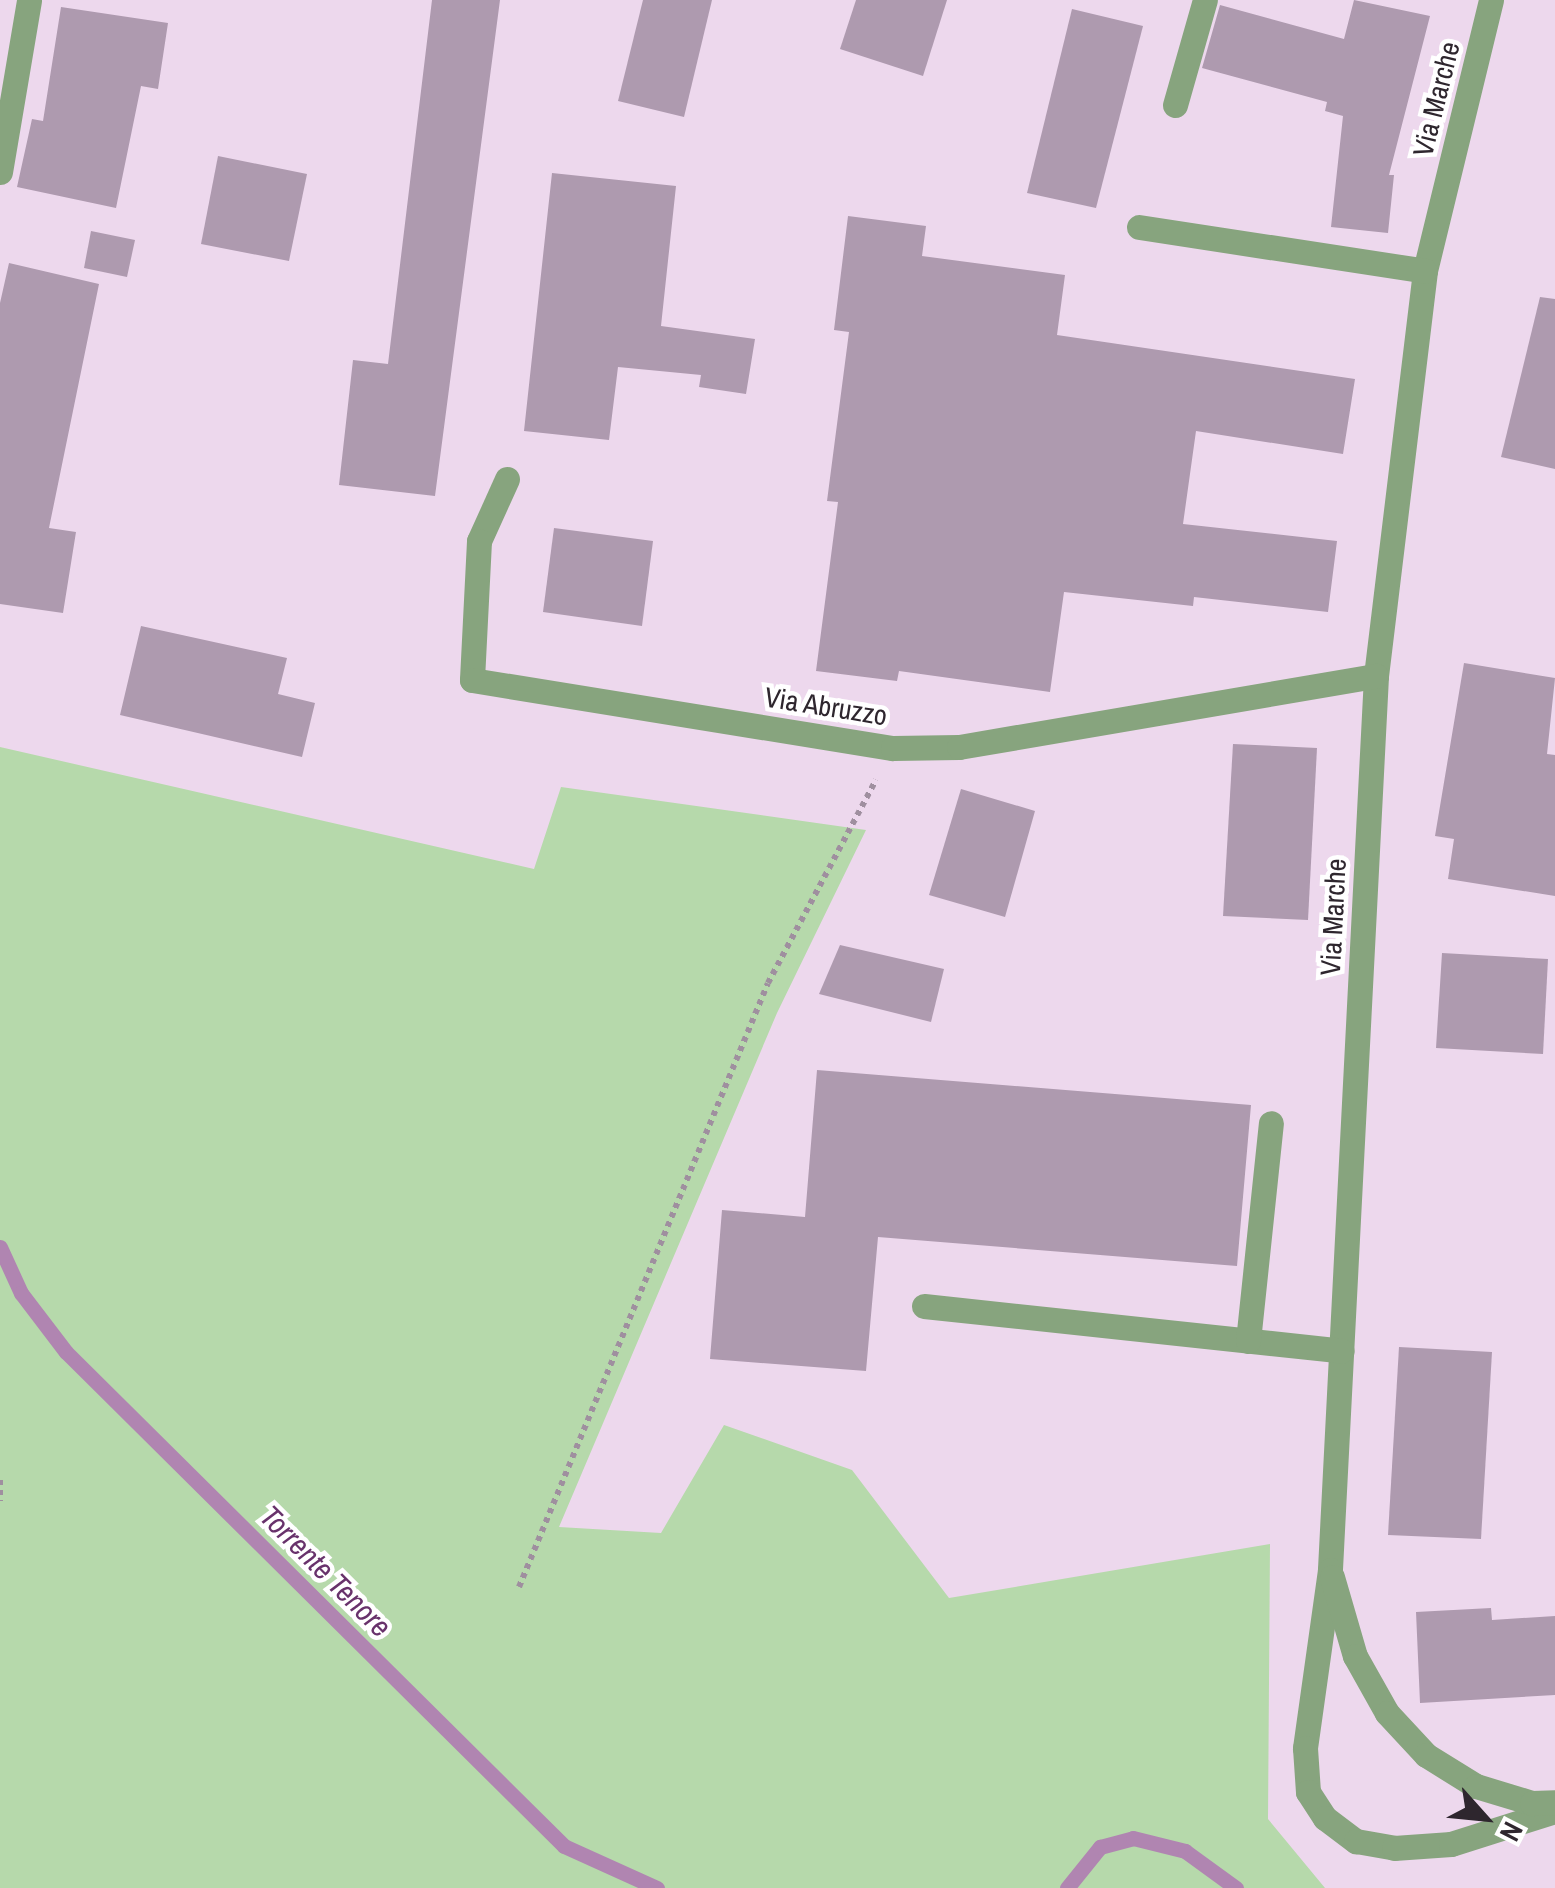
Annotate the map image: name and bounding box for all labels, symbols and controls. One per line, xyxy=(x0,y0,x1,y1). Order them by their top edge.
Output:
street label: Via Marche xyxy=(1406,38,1466,160)
street label: Via Abruzzo xyxy=(762,680,890,732)
street label: Via Marche xyxy=(1313,858,1353,976)
water label: Torrente Tenore xyxy=(253,1498,399,1644)
north arrow xyxy=(1435,1768,1535,1868)
text: N xyxy=(1491,1816,1532,1848)

